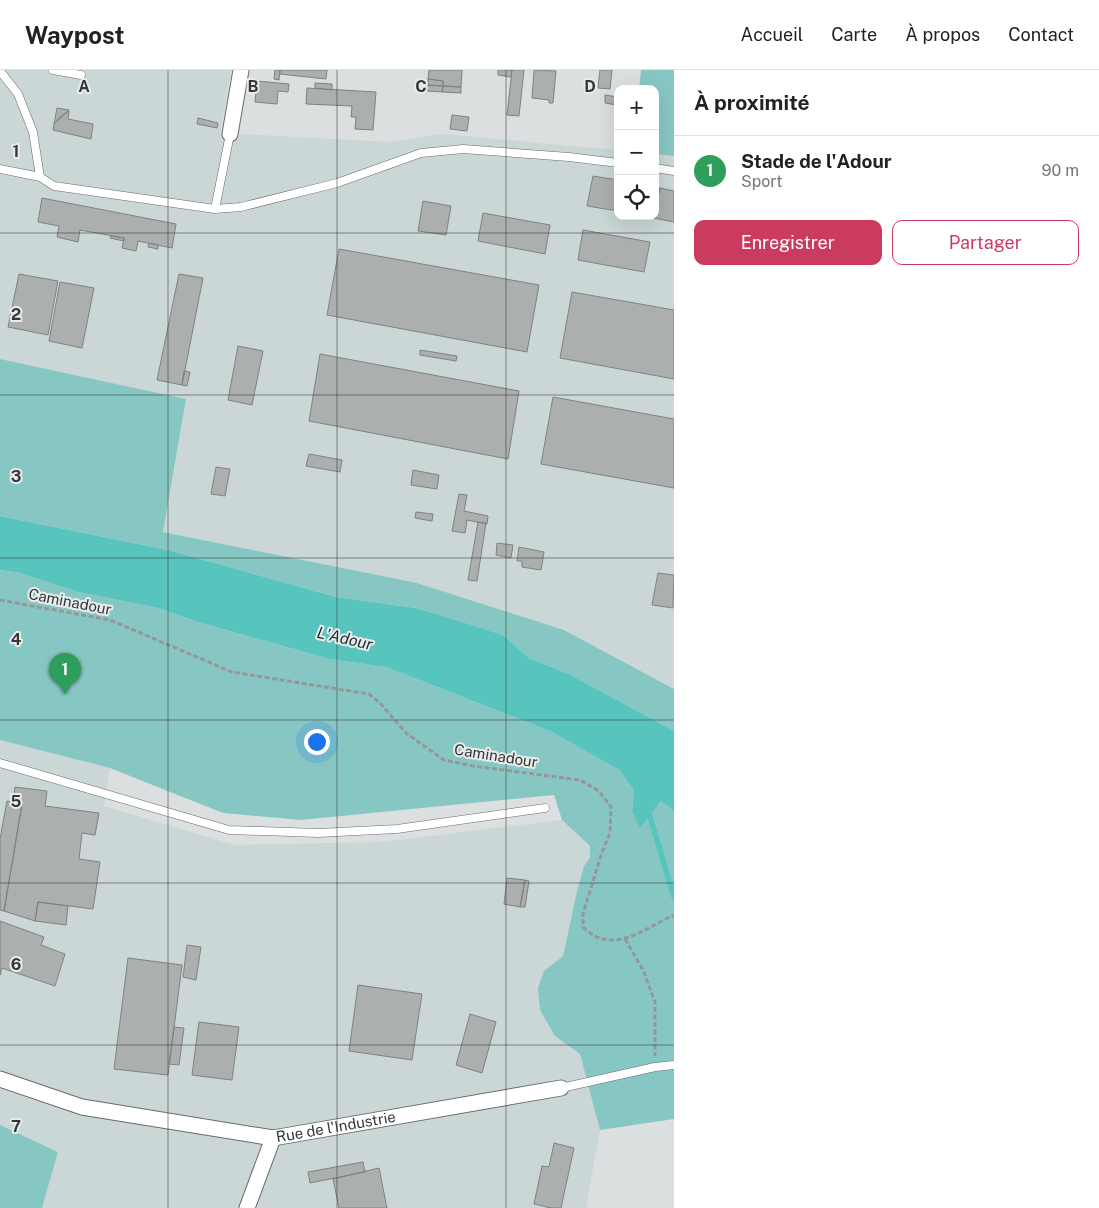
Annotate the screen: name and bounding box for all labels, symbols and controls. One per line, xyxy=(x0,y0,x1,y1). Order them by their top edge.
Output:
text: Waypost xyxy=(25,21,125,49)
text: Accueil xyxy=(741,24,803,45)
text: Carte xyxy=(831,24,877,45)
text: À propos xyxy=(905,24,980,45)
text: Contact xyxy=(1008,24,1074,45)
text: A xyxy=(78,77,90,96)
text: B xyxy=(248,77,259,96)
text: C xyxy=(415,77,427,96)
text: D xyxy=(584,77,596,96)
map controls xyxy=(614,85,659,220)
button: + xyxy=(614,85,659,130)
text: À proximité xyxy=(694,90,810,115)
button: − xyxy=(614,130,659,175)
text: 1 xyxy=(13,142,19,161)
text: Stade de l'Adour xyxy=(741,150,892,172)
text: 1 xyxy=(707,161,713,180)
text: 90 m xyxy=(1042,161,1079,180)
text: Sport xyxy=(741,172,783,191)
button: locate xyxy=(614,175,659,220)
button: Enregistrer xyxy=(694,220,882,265)
button: Partager xyxy=(892,220,1079,265)
text: 2 xyxy=(11,305,21,324)
text: 3 xyxy=(11,467,21,486)
street label: Caminadour xyxy=(27,585,113,618)
water label: L'Adour xyxy=(315,623,376,654)
text: 4 xyxy=(11,630,22,649)
pin: 1 xyxy=(49,653,81,694)
your location xyxy=(304,729,330,755)
street label: Caminadour xyxy=(453,741,539,771)
text: 5 xyxy=(11,792,22,811)
text: 6 xyxy=(11,955,21,974)
street label: Rue de l'Industrie xyxy=(275,1108,397,1145)
text: 7 xyxy=(11,1117,21,1136)

